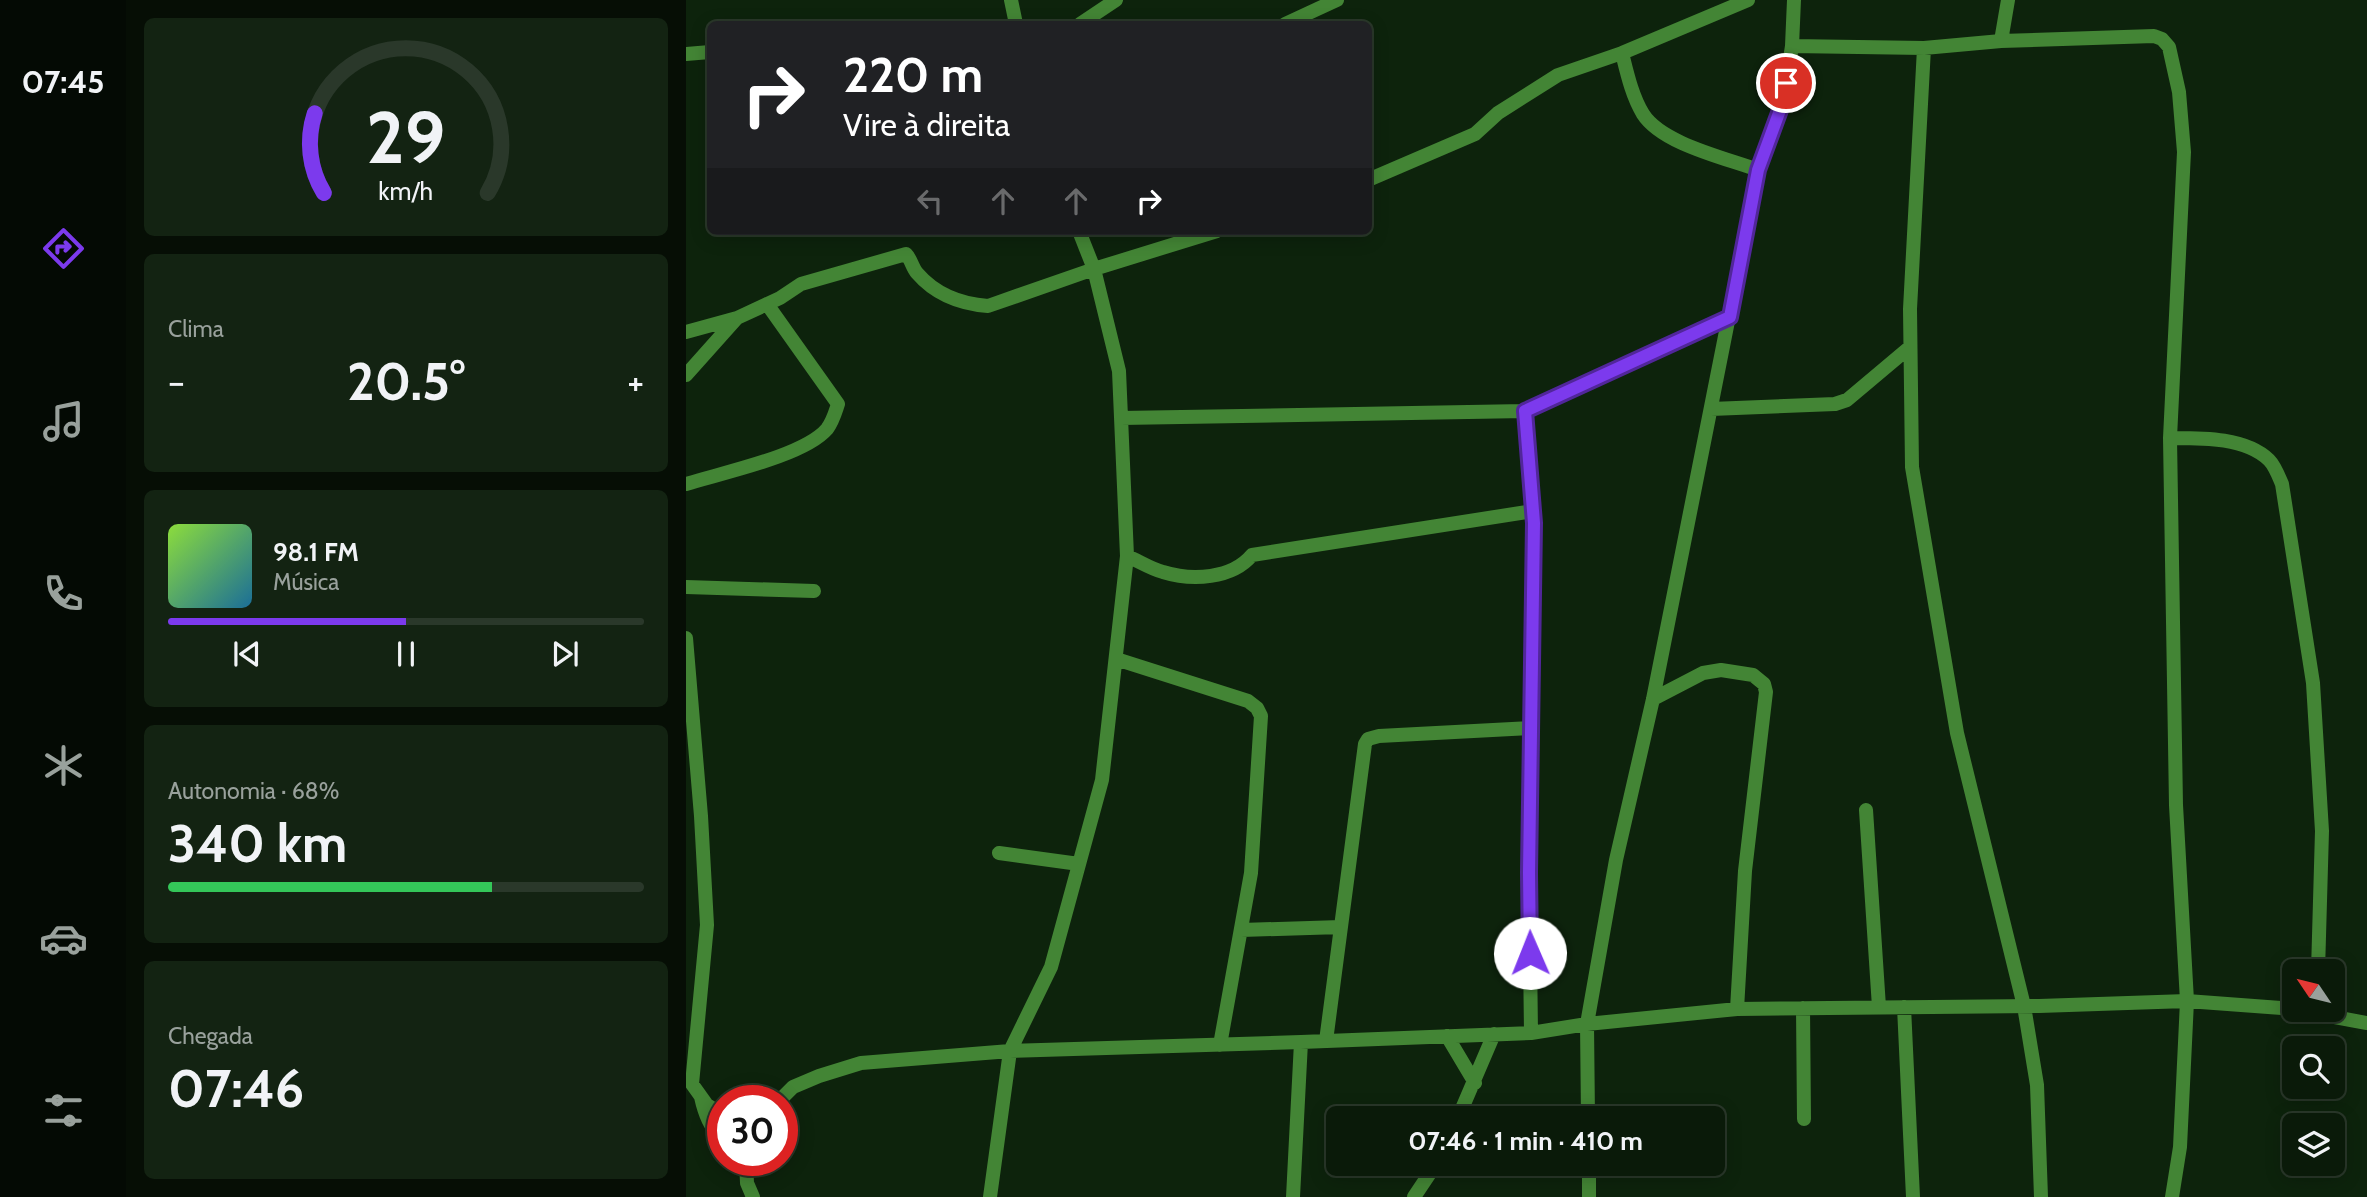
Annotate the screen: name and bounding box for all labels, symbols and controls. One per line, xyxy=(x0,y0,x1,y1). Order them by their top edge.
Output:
text: 220 m xyxy=(843,45,983,104)
icon: right xyxy=(728,49,819,140)
pin xyxy=(1756,53,1816,113)
text: 07:45 xyxy=(21,62,105,101)
icon: arrive xyxy=(1767,64,1805,102)
text: 29 xyxy=(366,93,446,181)
text: Vire à direita xyxy=(843,105,1010,144)
text: km/h xyxy=(379,176,433,206)
icon: left xyxy=(911,182,949,220)
icon: ahead xyxy=(984,182,1022,220)
icon: ahead xyxy=(1057,182,1095,220)
icon: right xyxy=(1130,182,1168,220)
icon: directions xyxy=(39,224,88,273)
text: Clima xyxy=(168,315,224,343)
text: 20.5° xyxy=(347,350,465,413)
text: − xyxy=(168,358,185,405)
text: + xyxy=(627,358,644,405)
icon: music xyxy=(39,397,88,446)
text: 98.1 FM xyxy=(273,536,359,568)
text: Música xyxy=(273,568,339,596)
icon: phone xyxy=(39,569,88,618)
icon: previous xyxy=(228,635,266,673)
icon: pause xyxy=(387,635,425,673)
icon: next xyxy=(546,635,584,673)
icon: climate xyxy=(39,741,88,790)
text: Autonomia · 68% xyxy=(168,777,339,805)
text: 340 km xyxy=(168,812,347,875)
icon: car xyxy=(39,914,88,963)
position arrow xyxy=(1493,916,1567,990)
north arrow xyxy=(2282,959,2345,1022)
map controls xyxy=(2282,959,2345,1176)
text: Chegada xyxy=(168,1022,253,1050)
button: search xyxy=(2282,1036,2345,1099)
text: 07:46 xyxy=(168,1057,304,1120)
speed limit sign: 30 xyxy=(707,1085,798,1176)
icon: filters xyxy=(39,1086,88,1135)
button: layers xyxy=(2282,1113,2345,1176)
text: 07:46 · 1 min · 410 m xyxy=(1408,1125,1643,1157)

